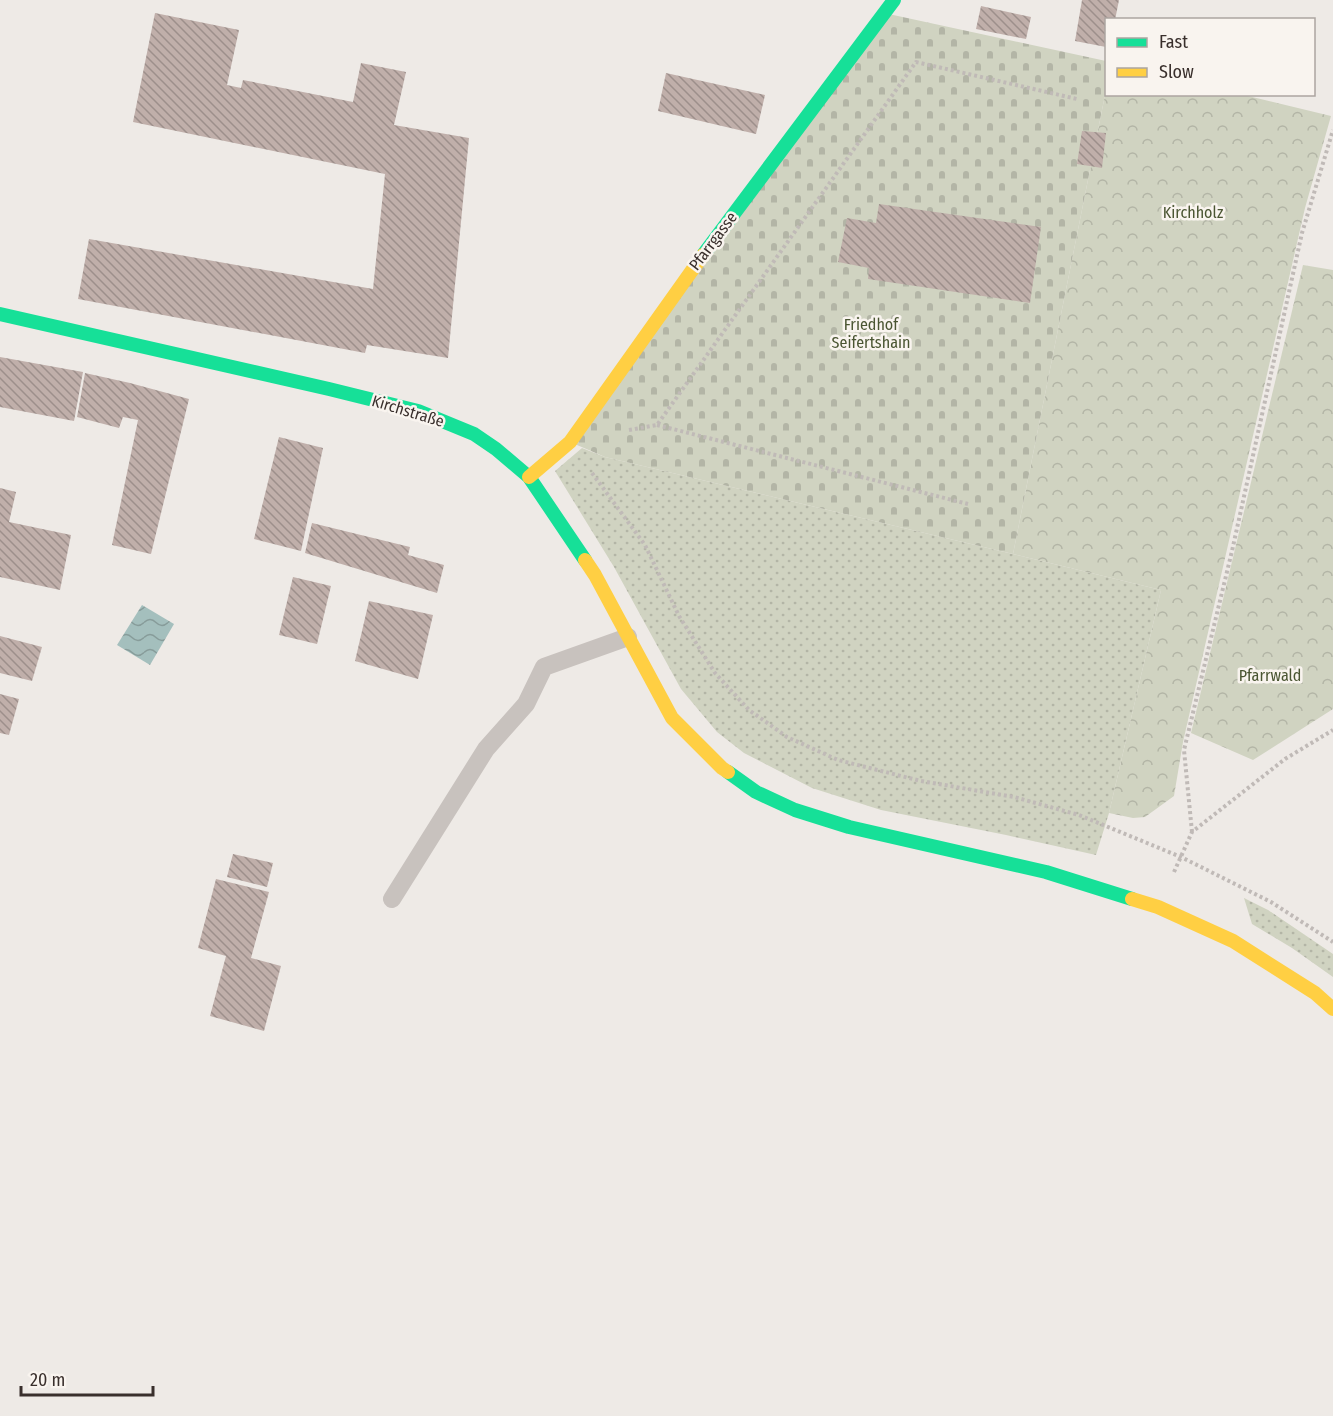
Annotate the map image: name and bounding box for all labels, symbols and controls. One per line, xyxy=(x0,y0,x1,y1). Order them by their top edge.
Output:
legend xyxy=(1105,18,1315,96)
text: Fast xyxy=(1159,31,1188,53)
text: Slow xyxy=(1159,61,1194,83)
park label: Kirchholz xyxy=(1163,203,1223,222)
street label: Pfarrgasse xyxy=(685,208,741,274)
park label: Friedhof Seifertshain xyxy=(832,315,910,352)
street label: Kirchstraße xyxy=(370,391,446,431)
park label: Pfarrwald xyxy=(1239,666,1301,685)
scale bar xyxy=(21,1359,153,1397)
text: 20 m xyxy=(30,1369,65,1391)

